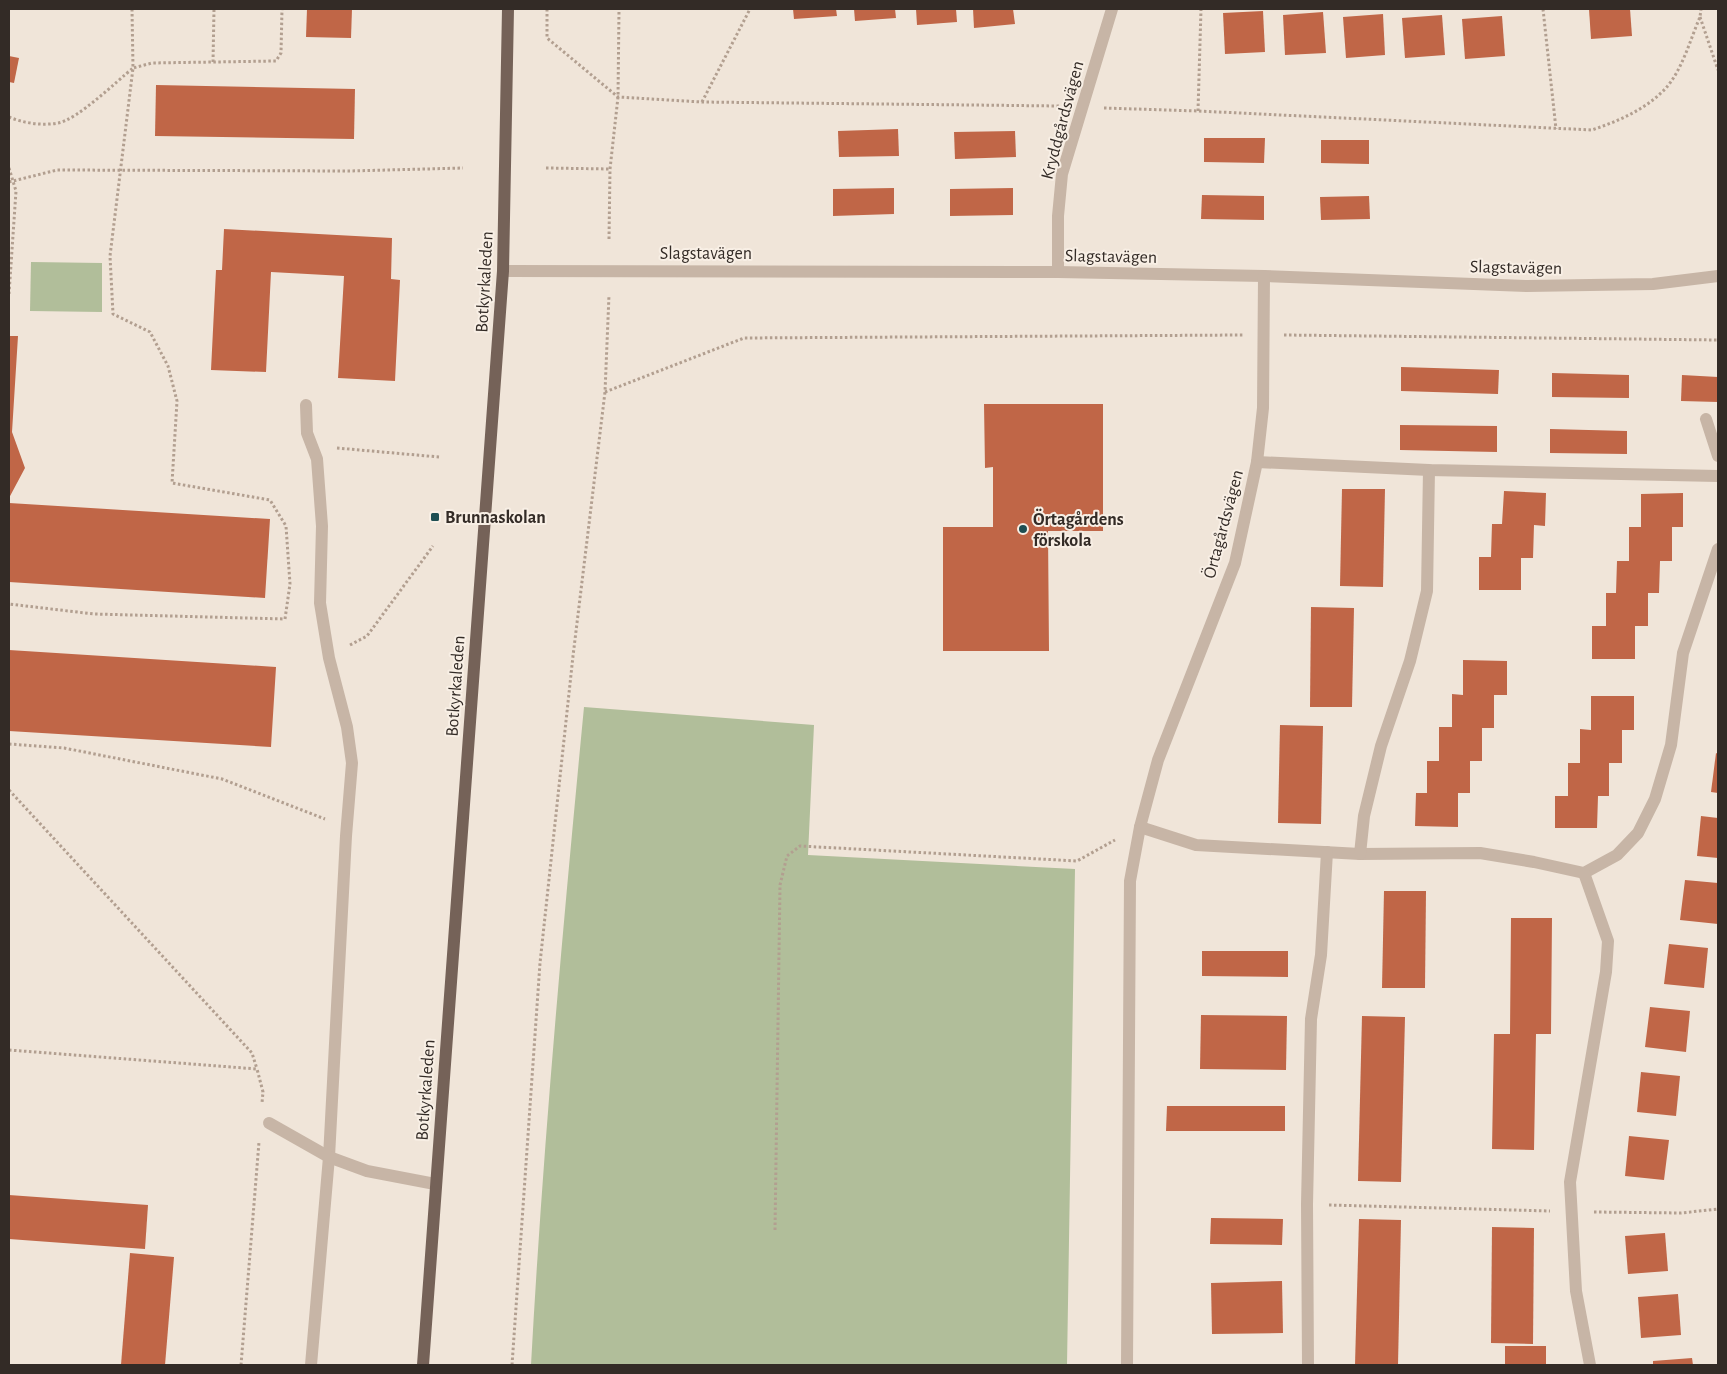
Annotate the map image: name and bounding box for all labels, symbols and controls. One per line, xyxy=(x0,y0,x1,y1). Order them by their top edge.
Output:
street label: Kryddgårdsvägen xyxy=(1038,59,1087,182)
street label: Botkyrkaleden xyxy=(473,231,497,333)
street label: Slagstavägen xyxy=(660,245,752,263)
street label: Slagstavägen xyxy=(1065,247,1157,267)
street label: Slagstavägen xyxy=(1470,258,1562,278)
street label: Örtagårdsvägen xyxy=(1199,467,1247,581)
place label: Örtagårdens förskola xyxy=(1033,508,1124,550)
place label: Brunnaskolan xyxy=(445,509,546,527)
marker: Brunnaskolan xyxy=(429,511,441,523)
marker: Örtagårdens förskola xyxy=(1017,523,1029,535)
street label: Botkyrkaleden xyxy=(443,635,469,737)
street label: Botkyrkaleden xyxy=(413,1039,439,1141)

